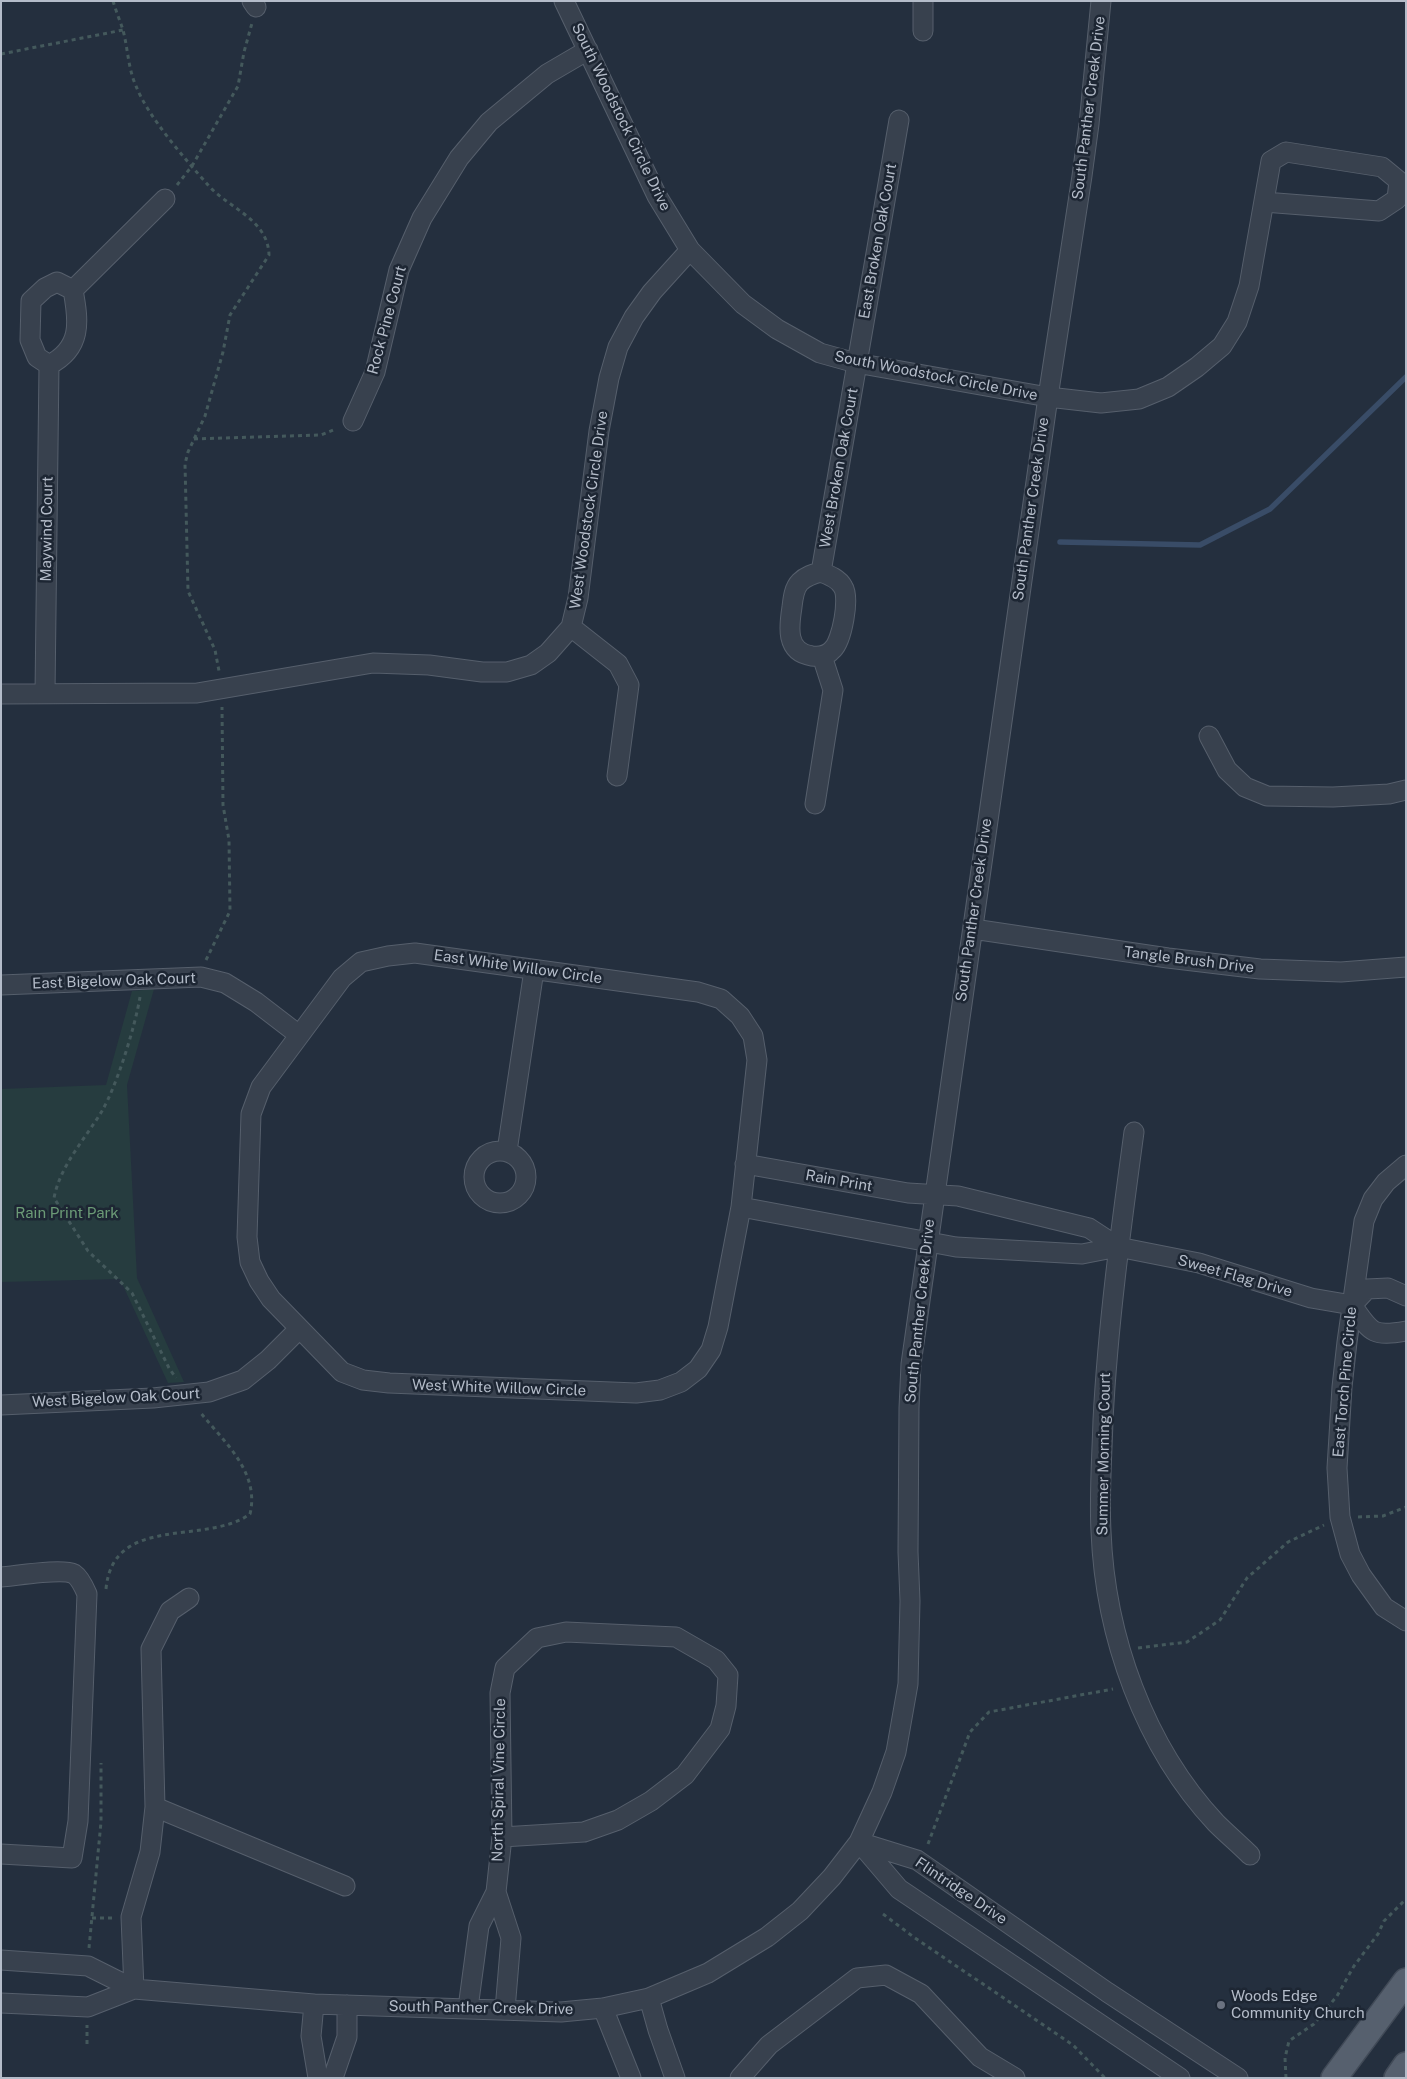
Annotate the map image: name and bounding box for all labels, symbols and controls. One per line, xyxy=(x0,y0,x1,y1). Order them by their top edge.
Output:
street label: South Panther Creek Drive xyxy=(1069,15,1109,201)
street label: South Woodstock Circle Drive xyxy=(568,20,674,214)
street label: East Broken Oak Court xyxy=(855,162,901,320)
street label: Rock Pine Court xyxy=(364,264,410,376)
street label: South Woodstock Circle Drive xyxy=(833,347,1039,405)
street label: West Broken Oak Court xyxy=(816,386,862,550)
street label: West Woodstock Circle Drive xyxy=(566,410,612,610)
street label: South Panther Creek Drive xyxy=(1009,416,1053,602)
street label: Maywind Court xyxy=(37,476,57,582)
street label: South Panther Creek Drive xyxy=(952,817,996,1003)
street label: Tangle Brush Drive xyxy=(1123,943,1255,977)
street label: East White Willow Circle xyxy=(433,946,603,988)
street label: East Bigelow Oak Court xyxy=(32,969,196,993)
street label: Rain Print xyxy=(804,1166,874,1196)
park label: Rain Print Park xyxy=(15,1204,119,1222)
street label: South Panther Creek Drive xyxy=(901,1218,939,1404)
street label: Sweet Flag Drive xyxy=(1176,1251,1294,1301)
street label: East Torch Pine Circle xyxy=(1329,1306,1361,1458)
street label: Summer Morning Court xyxy=(1094,1372,1114,1536)
street label: West White Willow Circle xyxy=(412,1376,586,1400)
street label: West Bigelow Oak Court xyxy=(31,1385,201,1411)
street label: North Spiral Vine Circle xyxy=(489,1698,509,1862)
street label: Flintridge Drive xyxy=(912,1854,1010,1928)
place label: Woods Edge Community Church xyxy=(1231,1987,1365,2022)
street label: South Panther Creek Drive xyxy=(388,1997,574,2019)
marker: Woods Edge Community Church xyxy=(1215,1999,1227,2011)

